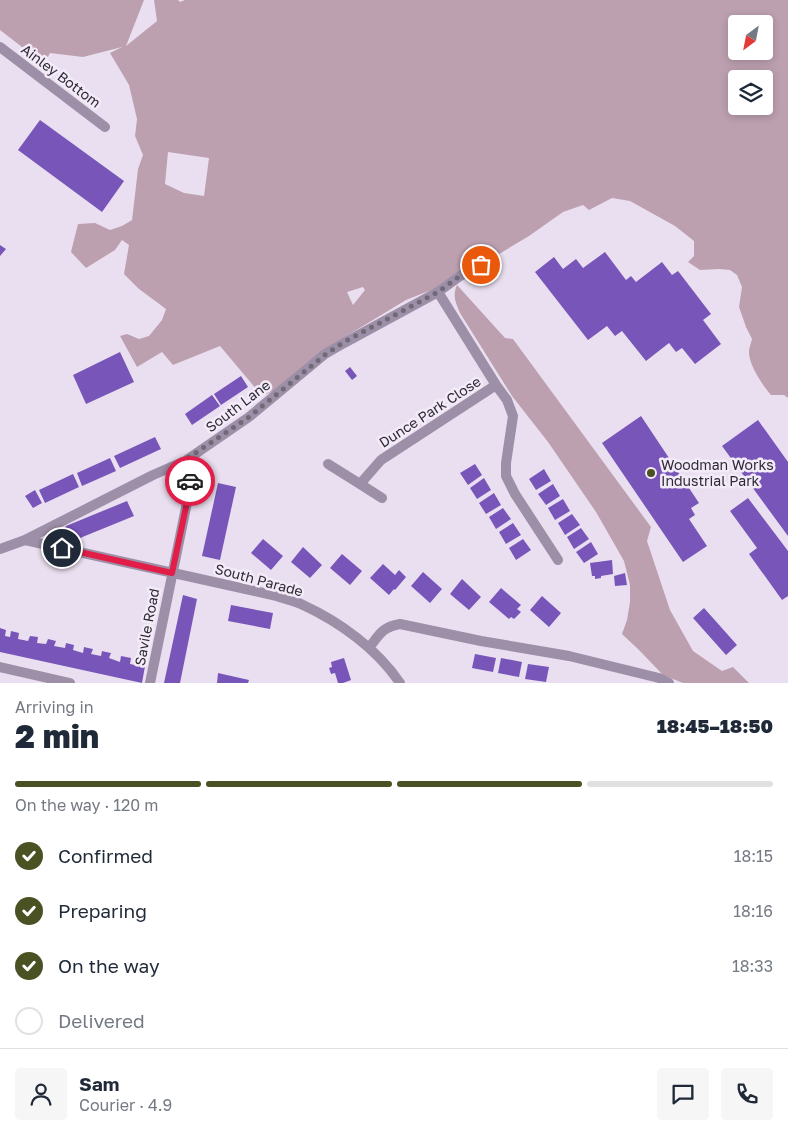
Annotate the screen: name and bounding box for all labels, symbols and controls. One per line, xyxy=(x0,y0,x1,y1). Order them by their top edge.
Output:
north arrow xyxy=(728,15,772,60)
map controls xyxy=(728,15,773,115)
street label: Ainley Bottom xyxy=(18,40,104,111)
button: layers xyxy=(728,70,773,115)
pin xyxy=(460,244,502,286)
icon: bag xyxy=(467,251,495,279)
street label: Dunce Park Close xyxy=(376,372,484,451)
street label: South Lane xyxy=(202,376,273,435)
courier xyxy=(165,456,215,506)
place label: Woodman Works Industrial Park xyxy=(661,456,774,489)
icon: car xyxy=(176,467,204,495)
marker: Woodman Works Industrial Park xyxy=(645,467,657,479)
pin xyxy=(41,527,83,569)
icon: home xyxy=(48,534,76,562)
street label: South Parade xyxy=(213,560,305,599)
street label: Savile Road xyxy=(131,587,162,667)
text: Arriving in xyxy=(15,697,94,717)
text: 18:45–18:50 xyxy=(657,714,773,737)
text: 2 min xyxy=(15,717,99,755)
text: On the way · 120 m xyxy=(15,795,158,815)
icon: check xyxy=(15,842,43,870)
text: Confirmed xyxy=(58,844,153,867)
text: 18:15 xyxy=(734,846,773,866)
icon: check xyxy=(15,897,43,925)
text: Preparing xyxy=(58,899,147,922)
text: 18:16 xyxy=(733,901,773,921)
icon: check xyxy=(15,952,43,980)
text: On the way xyxy=(58,954,160,977)
text: 18:33 xyxy=(732,956,773,976)
text: Delivered xyxy=(58,1009,145,1032)
button: person xyxy=(15,1068,67,1120)
button: chat xyxy=(657,1068,709,1120)
button: phone xyxy=(721,1068,773,1120)
text: Sam xyxy=(79,1072,119,1095)
text: Courier · 4.9 xyxy=(79,1095,172,1115)

